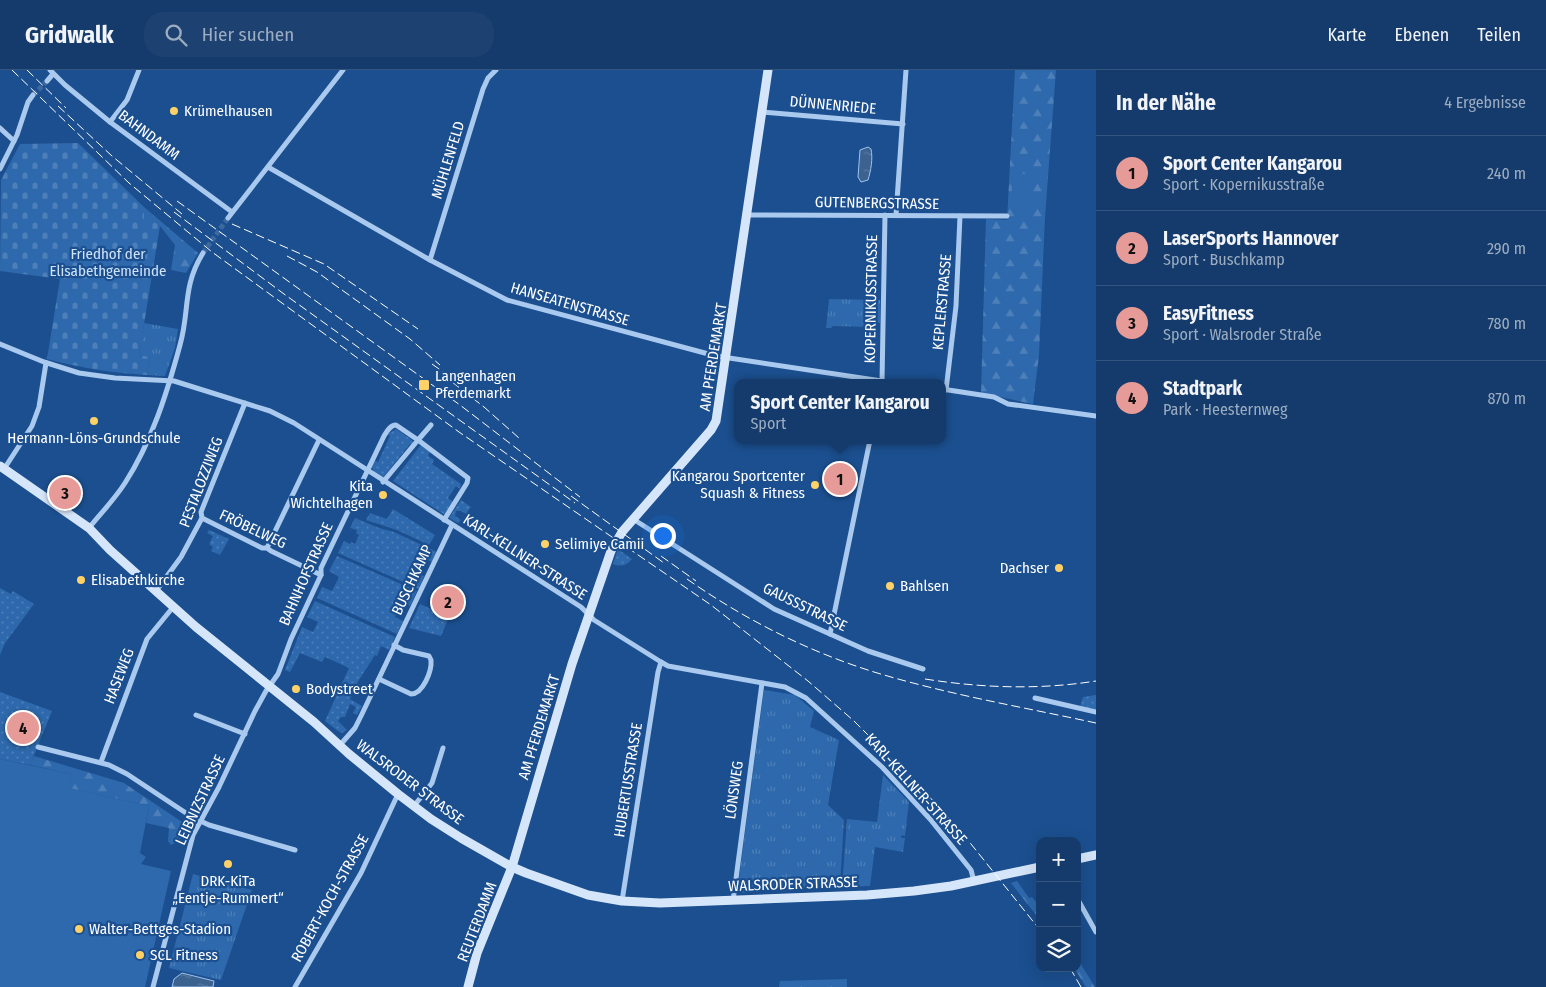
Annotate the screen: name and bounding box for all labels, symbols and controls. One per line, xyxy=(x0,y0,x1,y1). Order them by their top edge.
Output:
search box xyxy=(144,12,494,57)
text: Gridwalk xyxy=(25,21,114,49)
icon: search xyxy=(162,21,190,49)
text: Hier suchen xyxy=(202,23,294,46)
text: Karte xyxy=(1327,24,1366,46)
text: Ebenen xyxy=(1394,24,1449,46)
text: Teilen xyxy=(1477,24,1521,46)
text: In der Nähe xyxy=(1116,90,1216,116)
street label: DÜNNENRIEDE xyxy=(789,92,877,118)
text: 4 Ergebnisse xyxy=(1444,93,1526,112)
place label: Krümelhausen xyxy=(184,102,273,120)
marker: Krümelhausen xyxy=(168,105,180,117)
street label: BAHNDAMM xyxy=(115,106,183,164)
street label: MÜHLENFELD xyxy=(428,119,468,201)
text: Sport Center Kangarou xyxy=(1163,152,1342,175)
text: 1 xyxy=(1129,164,1135,183)
text: 240 m xyxy=(1487,164,1526,183)
text: Sport · Kopernikusstraße xyxy=(1163,175,1325,194)
street label: GUTENBERGSTRASSE xyxy=(815,193,939,213)
text: LaserSports Hannover xyxy=(1163,227,1338,250)
street label: KOPERNIKUSSTRASSE xyxy=(861,234,881,364)
text: 2 xyxy=(1128,239,1136,258)
text: 290 m xyxy=(1487,239,1526,258)
park label: Friedhof der Elisabethgemeinde xyxy=(50,245,166,280)
text: Sport · Buschkamp xyxy=(1163,250,1285,269)
street label: KEPLERSTRASSE xyxy=(929,253,955,351)
street label: HANSEATENSTRASSE xyxy=(509,278,631,330)
street label: AM PFERDEMARKT xyxy=(696,302,730,412)
text: EasyFitness xyxy=(1163,302,1254,325)
text: 3 xyxy=(1128,314,1136,333)
text: 780 m xyxy=(1487,314,1526,333)
text: Sport · Walsroder Straße xyxy=(1163,325,1322,344)
place label: Langenhagen Pferdemarkt xyxy=(435,367,516,402)
text: Stadtpark xyxy=(1163,377,1242,400)
marker: Langenhagen Pferdemarkt xyxy=(417,378,431,392)
popup xyxy=(734,379,946,444)
text: 4 xyxy=(1128,389,1136,408)
text: 870 m xyxy=(1488,389,1526,408)
text: Sport Center Kangarou xyxy=(750,391,930,414)
text: Park · Heesternweg xyxy=(1163,400,1287,419)
text: Sport xyxy=(750,414,786,433)
marker: Hermann-Löns-Grundschule xyxy=(88,415,100,427)
place label: Hermann-Löns-Grundschule xyxy=(7,429,181,447)
street label: PESTALOZZIWEG xyxy=(175,434,227,530)
pin: 1 xyxy=(824,460,856,498)
place label: Kangarou Sportcenter Squash & Fitness xyxy=(672,467,806,502)
pin: 3 xyxy=(49,474,81,512)
place label: Kita Wichtelhagen xyxy=(290,477,373,512)
marker: Kangarou Sportcenter Squash & Fitness xyxy=(809,479,821,491)
marker: Kita Wichtelhagen xyxy=(377,489,389,501)
street label: FRÖBELWEG xyxy=(217,506,289,552)
street label: KARL-KELLNER-STRASSE xyxy=(460,510,590,604)
street label: BAHNHOFSTRASSE xyxy=(275,520,337,628)
your location xyxy=(650,523,676,549)
place label: Selimiye Camii xyxy=(555,535,644,553)
marker: Selimiye Camii xyxy=(539,538,551,550)
street label: BUSCHKAMP xyxy=(388,542,436,618)
place label: Dachser xyxy=(1000,559,1050,577)
marker: Dachser xyxy=(1053,562,1065,574)
place label: Elisabethkirche xyxy=(91,571,185,589)
marker: Elisabethkirche xyxy=(75,574,87,586)
place label: Bahlsen xyxy=(900,577,949,595)
street label: GAUSSSTRASSE xyxy=(760,579,850,635)
marker: Bahlsen xyxy=(884,580,896,592)
pin: 2 xyxy=(432,583,464,621)
street label: HASEWEG xyxy=(100,646,138,706)
street label: AM PFERDEMARKT xyxy=(514,672,564,782)
place label: Bodystreet xyxy=(306,680,373,698)
marker: Bodystreet xyxy=(290,683,302,695)
pin: 4 xyxy=(7,709,39,747)
street label: HUBERTUSSTRASSE xyxy=(610,721,646,839)
street label: KARL-KELLNER-STRASSE xyxy=(861,730,971,848)
street label: WALSRODER STRASSE xyxy=(353,736,467,828)
street label: LEIBNIZSTRASSE xyxy=(171,752,229,848)
street label: LÖNSWEG xyxy=(721,760,747,820)
street label: ROBERT-KOCH-STRASSE xyxy=(287,831,373,965)
map controls xyxy=(1036,837,1081,972)
button: + xyxy=(1036,837,1081,882)
marker: DRK-KiTa „Eentje-Rummert“ xyxy=(222,858,234,870)
place label: DRK-KiTa „Eentje-Rummert“ xyxy=(172,872,284,907)
street label: WALSRODER STRASSE xyxy=(728,873,858,895)
street label: REUTERDAMM xyxy=(454,880,500,964)
button: − xyxy=(1036,882,1081,927)
place label: Walter-Bettges-Stadion xyxy=(89,920,231,938)
marker: Walter-Bettges-Stadion xyxy=(73,923,85,935)
button: layers xyxy=(1036,927,1081,972)
place label: SCL Fitness xyxy=(150,946,218,964)
marker: SCL Fitness xyxy=(134,949,146,961)

